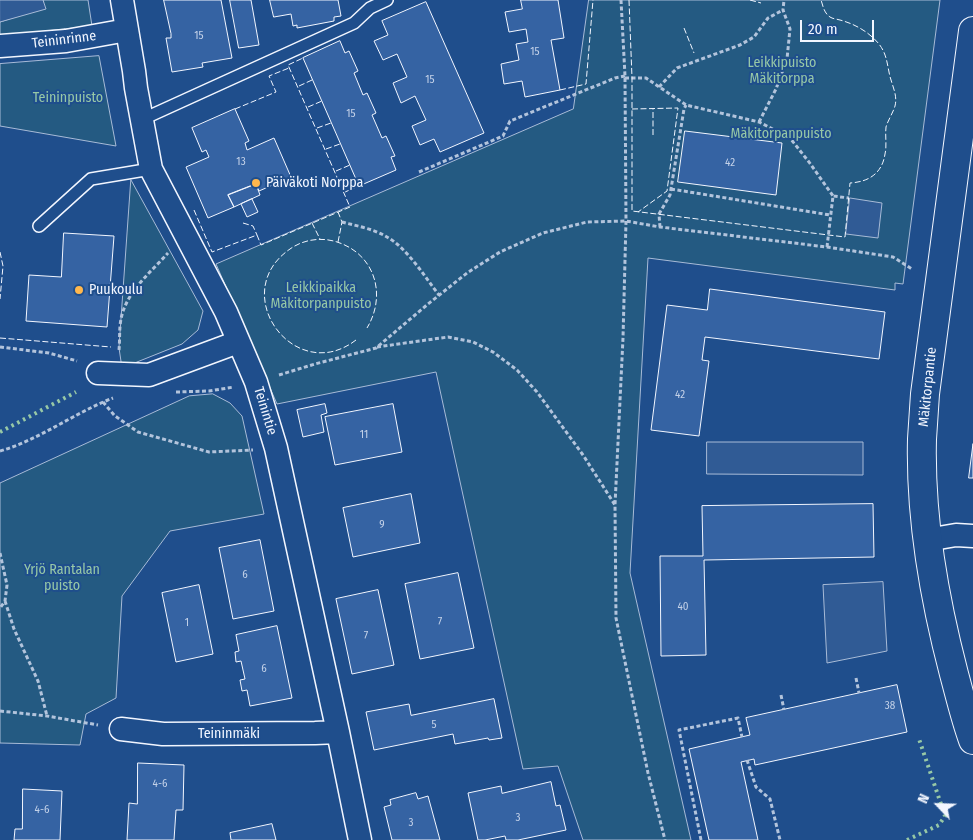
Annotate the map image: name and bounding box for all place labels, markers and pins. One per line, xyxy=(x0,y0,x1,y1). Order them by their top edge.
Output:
place label: Päiväkoti Norppa xyxy=(266,175,363,191)
marker: Päiväkoti Norppa xyxy=(250,177,262,189)
place label: Puukoulu xyxy=(89,282,143,298)
marker: Puukoulu xyxy=(73,284,85,296)

